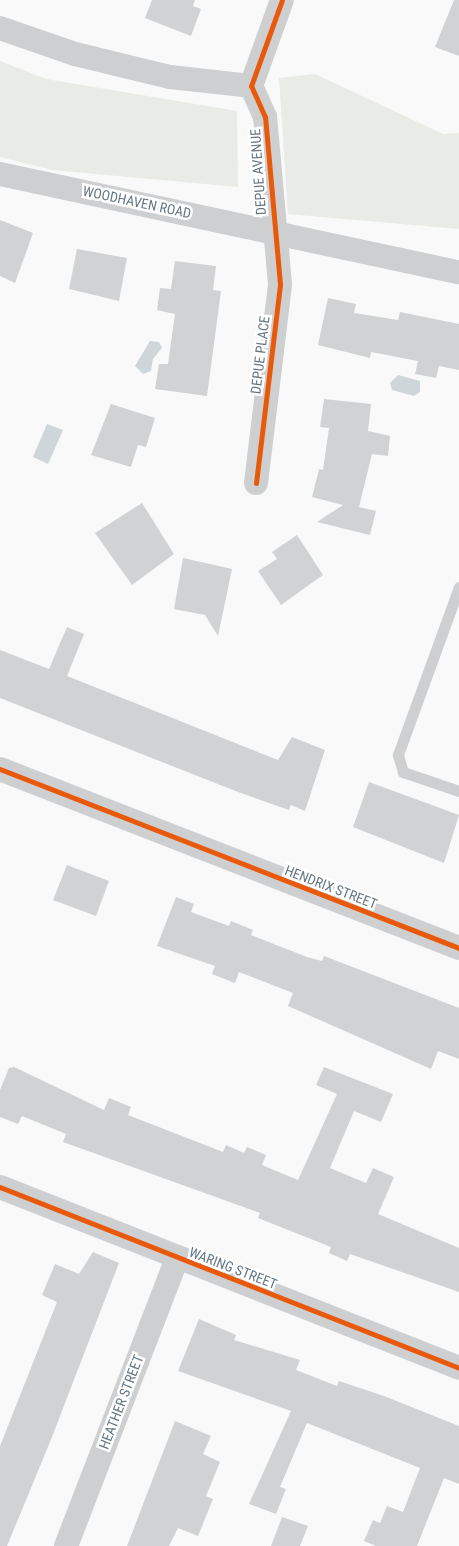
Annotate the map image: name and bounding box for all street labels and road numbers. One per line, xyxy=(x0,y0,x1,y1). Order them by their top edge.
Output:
street label: DEPUE AVENUE xyxy=(247,128,269,216)
street label: WOODHAVEN ROAD xyxy=(81,182,193,222)
street label: DEPUE PLACE xyxy=(247,315,273,395)
street label: HENDRIX STREET xyxy=(282,862,380,912)
street label: WARING STREET xyxy=(187,1244,279,1292)
street label: HEATHER STREET xyxy=(95,1352,147,1452)

